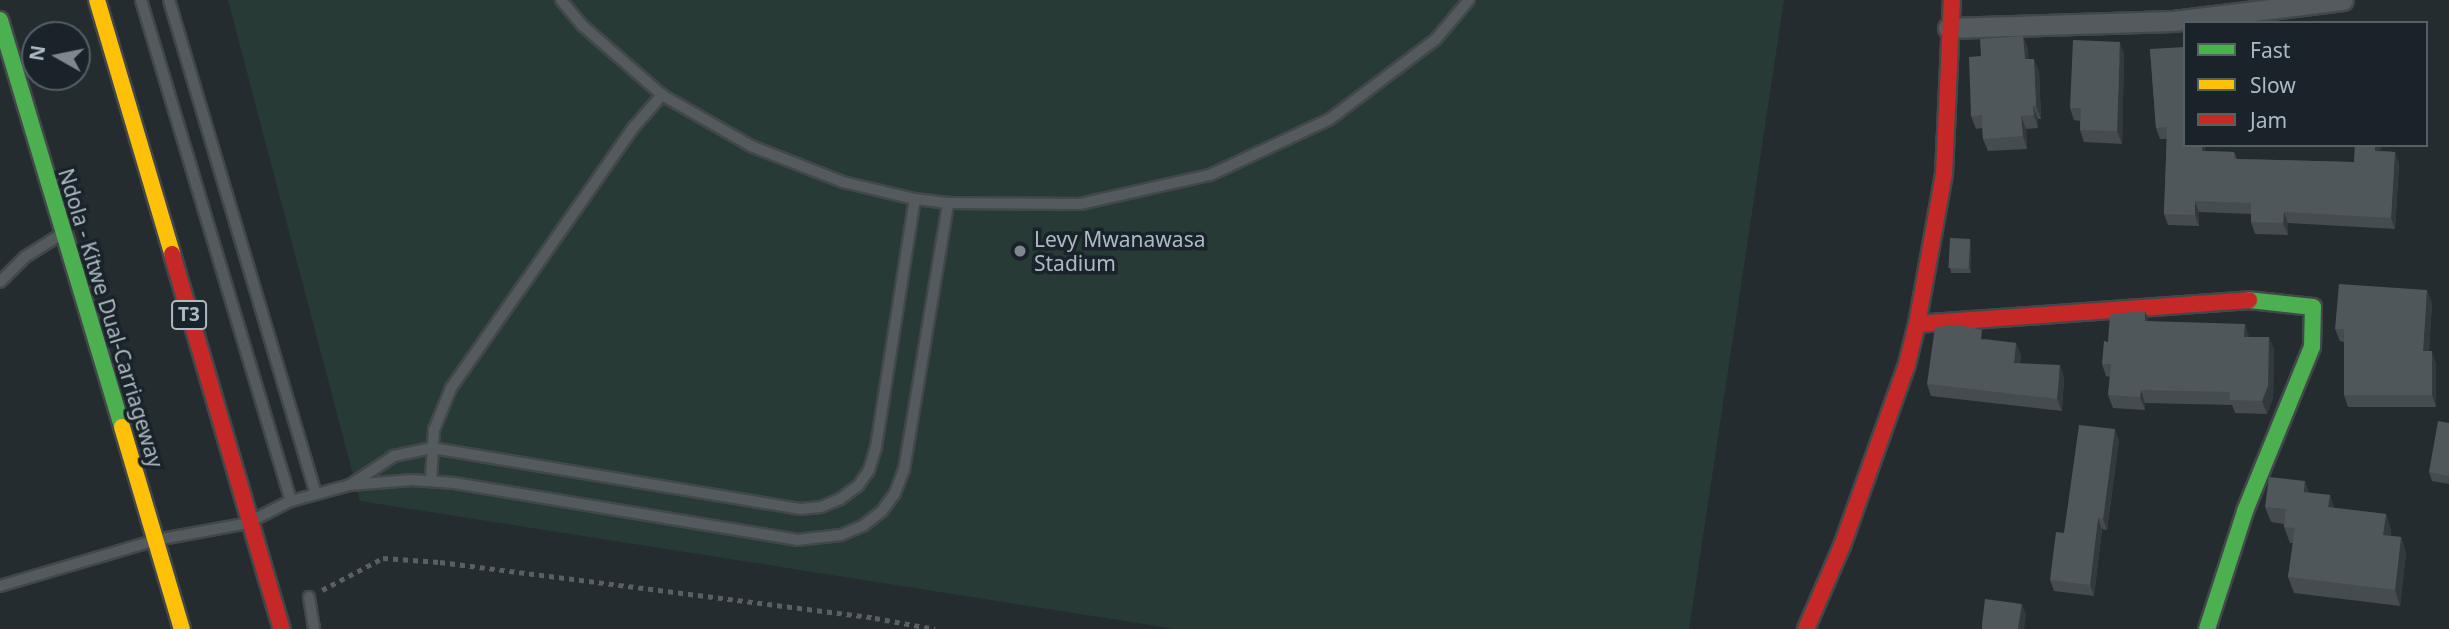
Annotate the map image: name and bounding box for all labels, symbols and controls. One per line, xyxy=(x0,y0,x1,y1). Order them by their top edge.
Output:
north arrow xyxy=(21,21,91,91)
legend xyxy=(2183,21,2428,147)
text: Fast xyxy=(2250,36,2290,64)
text: N xyxy=(23,43,51,63)
text: Slow xyxy=(2250,71,2296,99)
text: Jam xyxy=(2250,106,2287,134)
street label: Ndola - Kitwe Dual-Carriageway xyxy=(53,165,169,471)
place label: Levy Mwanawasa Stadium xyxy=(1034,226,1205,276)
marker: Levy Mwanawasa Stadium xyxy=(1012,243,1028,259)
road number: T3 xyxy=(170,300,208,330)

